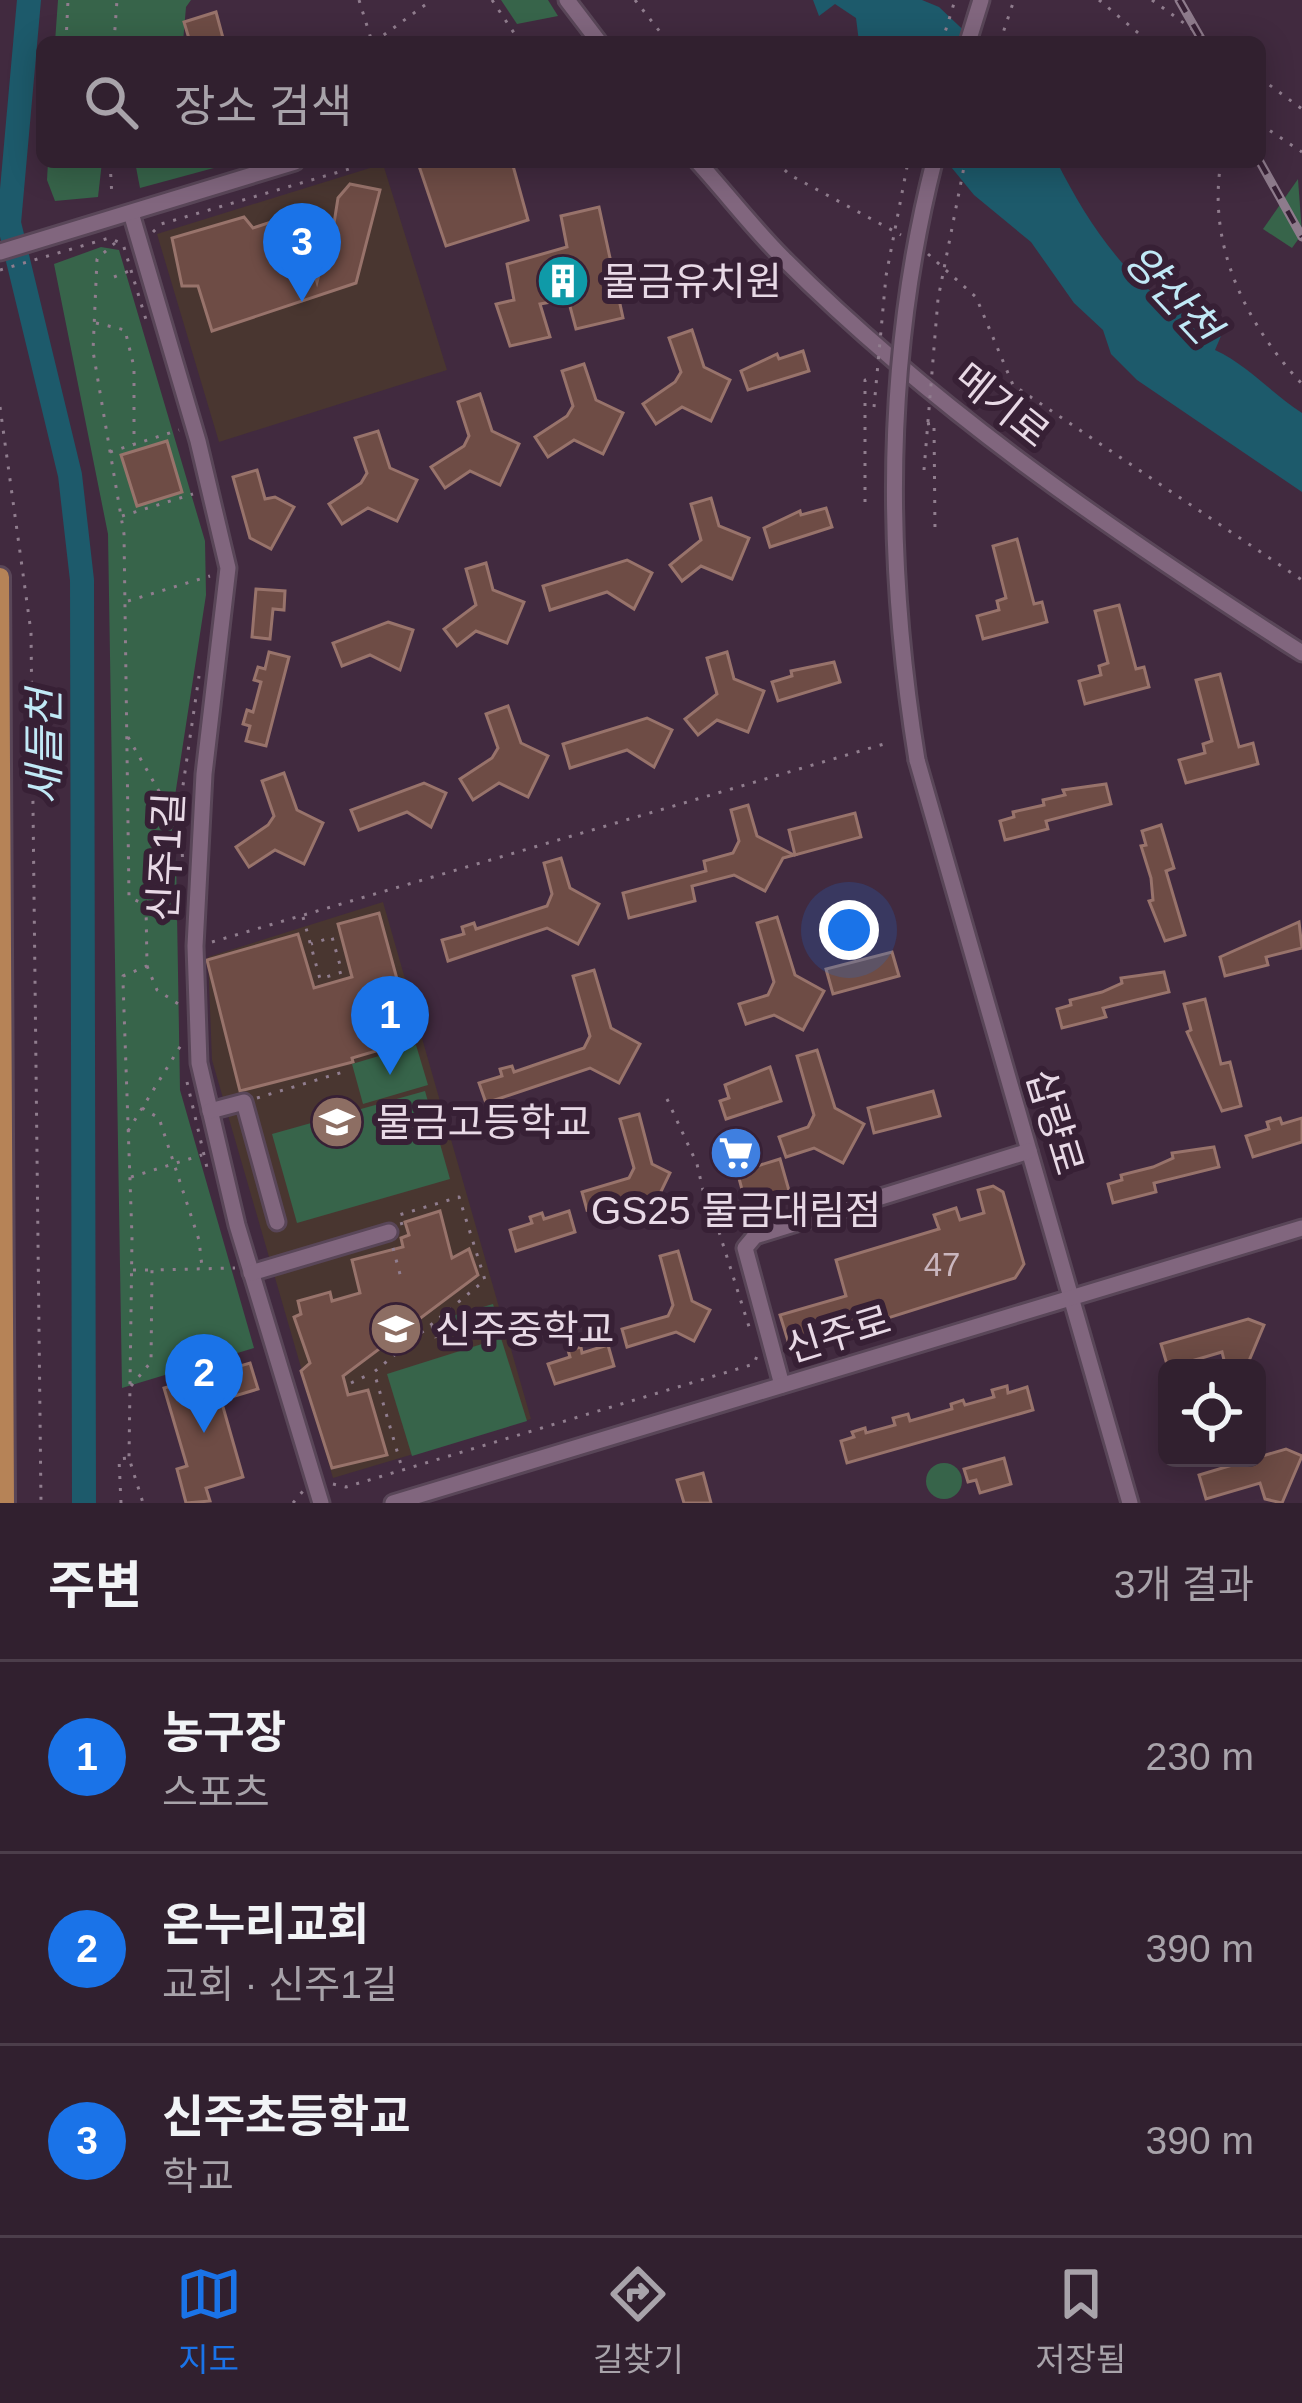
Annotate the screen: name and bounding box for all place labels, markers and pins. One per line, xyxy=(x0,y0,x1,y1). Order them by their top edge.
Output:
pin: 3 xyxy=(263,203,341,302)
building icon: 물금유치원 xyxy=(535,253,591,309)
place label: 물금유치원 xyxy=(602,260,781,303)
pin: 1 xyxy=(351,976,429,1075)
school or university icon: 물금고등학교 xyxy=(309,1094,365,1150)
place label: 물금고등학교 xyxy=(376,1101,591,1144)
supermarket icon: GS25 물금대림점 xyxy=(708,1125,764,1181)
place label: GS25 물금대림점 xyxy=(591,1189,881,1232)
school or university icon: 신주중학교 xyxy=(368,1301,424,1357)
place label: 신주중학교 xyxy=(435,1308,614,1351)
pin: 2 xyxy=(165,1334,243,1433)

